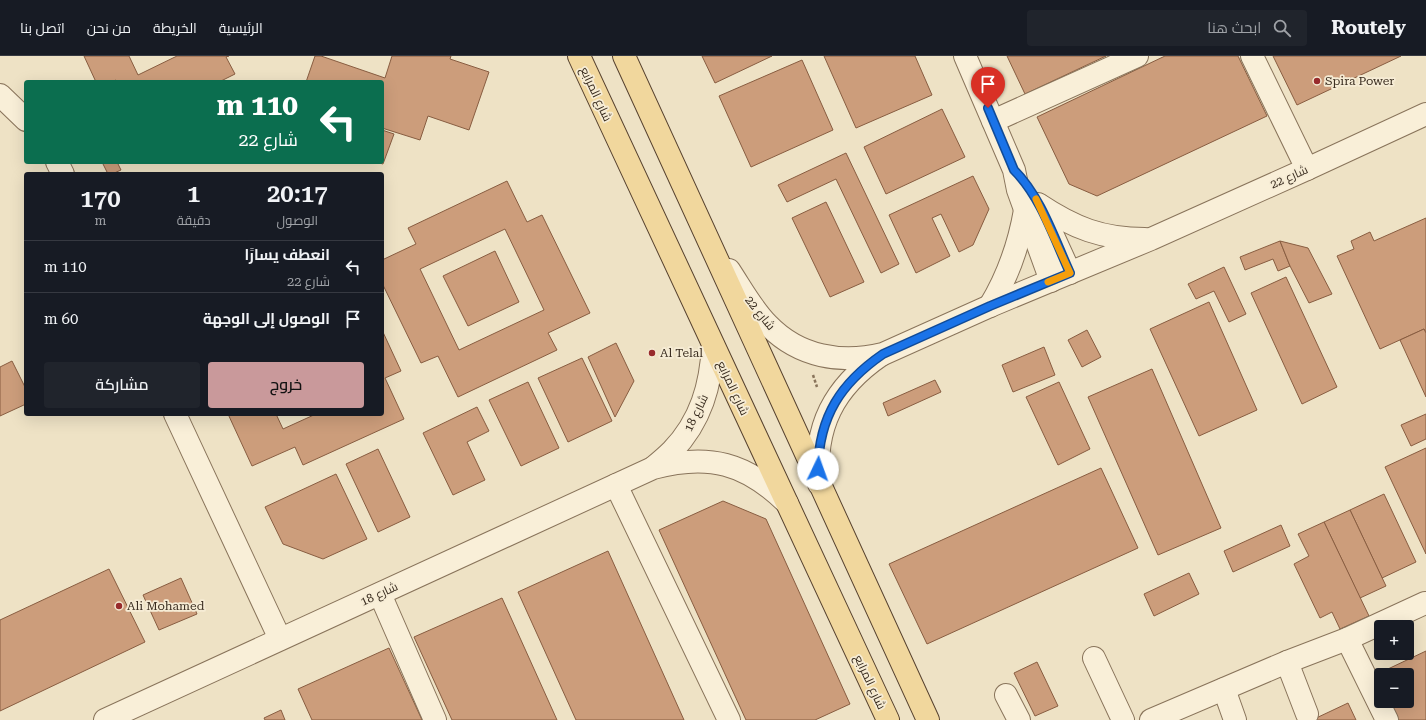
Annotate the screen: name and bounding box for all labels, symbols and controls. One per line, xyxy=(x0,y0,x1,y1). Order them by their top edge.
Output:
search box xyxy=(1027,10,1307,46)
text: Routely xyxy=(1331,16,1406,39)
icon: search xyxy=(1271,17,1293,39)
text: ابحث هنا xyxy=(1207,19,1261,37)
text: اتصل بنا xyxy=(20,20,65,36)
text: من نحن xyxy=(87,20,131,36)
text: الخريطة xyxy=(153,20,197,36)
text: الرئيسية xyxy=(219,20,263,36)
street label: شارع المرابع xyxy=(576,65,615,124)
pin xyxy=(971,67,1005,108)
icon: arrive xyxy=(977,73,999,95)
place label: Spira Power xyxy=(1325,74,1394,88)
marker: Spira Power xyxy=(1312,76,1322,86)
text: 110 m xyxy=(217,89,298,122)
icon: left xyxy=(312,96,364,148)
text: شارع 22 xyxy=(238,129,298,150)
street label: شارع 22 xyxy=(1268,162,1310,192)
text: 1 xyxy=(187,180,200,208)
text: 20:17 xyxy=(267,180,328,208)
text: 170 xyxy=(80,185,121,213)
text: m xyxy=(94,213,106,228)
text: دقيقة xyxy=(177,213,211,228)
text: الوصول xyxy=(277,213,318,228)
text: انعطف يسارًا xyxy=(244,246,330,264)
icon: left xyxy=(342,256,364,278)
text: 110 m xyxy=(44,258,87,276)
text: شارع 22 xyxy=(287,274,330,289)
street label: شارع 22 xyxy=(741,293,778,334)
icon: arrive xyxy=(342,308,364,330)
text: 60 m xyxy=(44,310,78,328)
text: الوصول إلى الوجهة xyxy=(203,310,330,328)
place label: Al Telal xyxy=(660,346,703,360)
marker: Al Telal xyxy=(647,348,657,358)
street label: شارع المرابع xyxy=(713,359,752,418)
button: مشاركة xyxy=(44,362,200,408)
button: خروج xyxy=(208,362,364,408)
street label: شارع 18 xyxy=(681,392,712,434)
position arrow xyxy=(797,448,839,490)
street label: شارع 18 xyxy=(358,579,400,610)
place label: Ali Mohamed xyxy=(127,599,205,613)
marker: Ali Mohamed xyxy=(114,601,124,611)
map controls xyxy=(1374,620,1414,708)
button: + xyxy=(1374,620,1414,660)
street label: شارع المرابع xyxy=(850,653,889,712)
button: − xyxy=(1374,668,1414,708)

